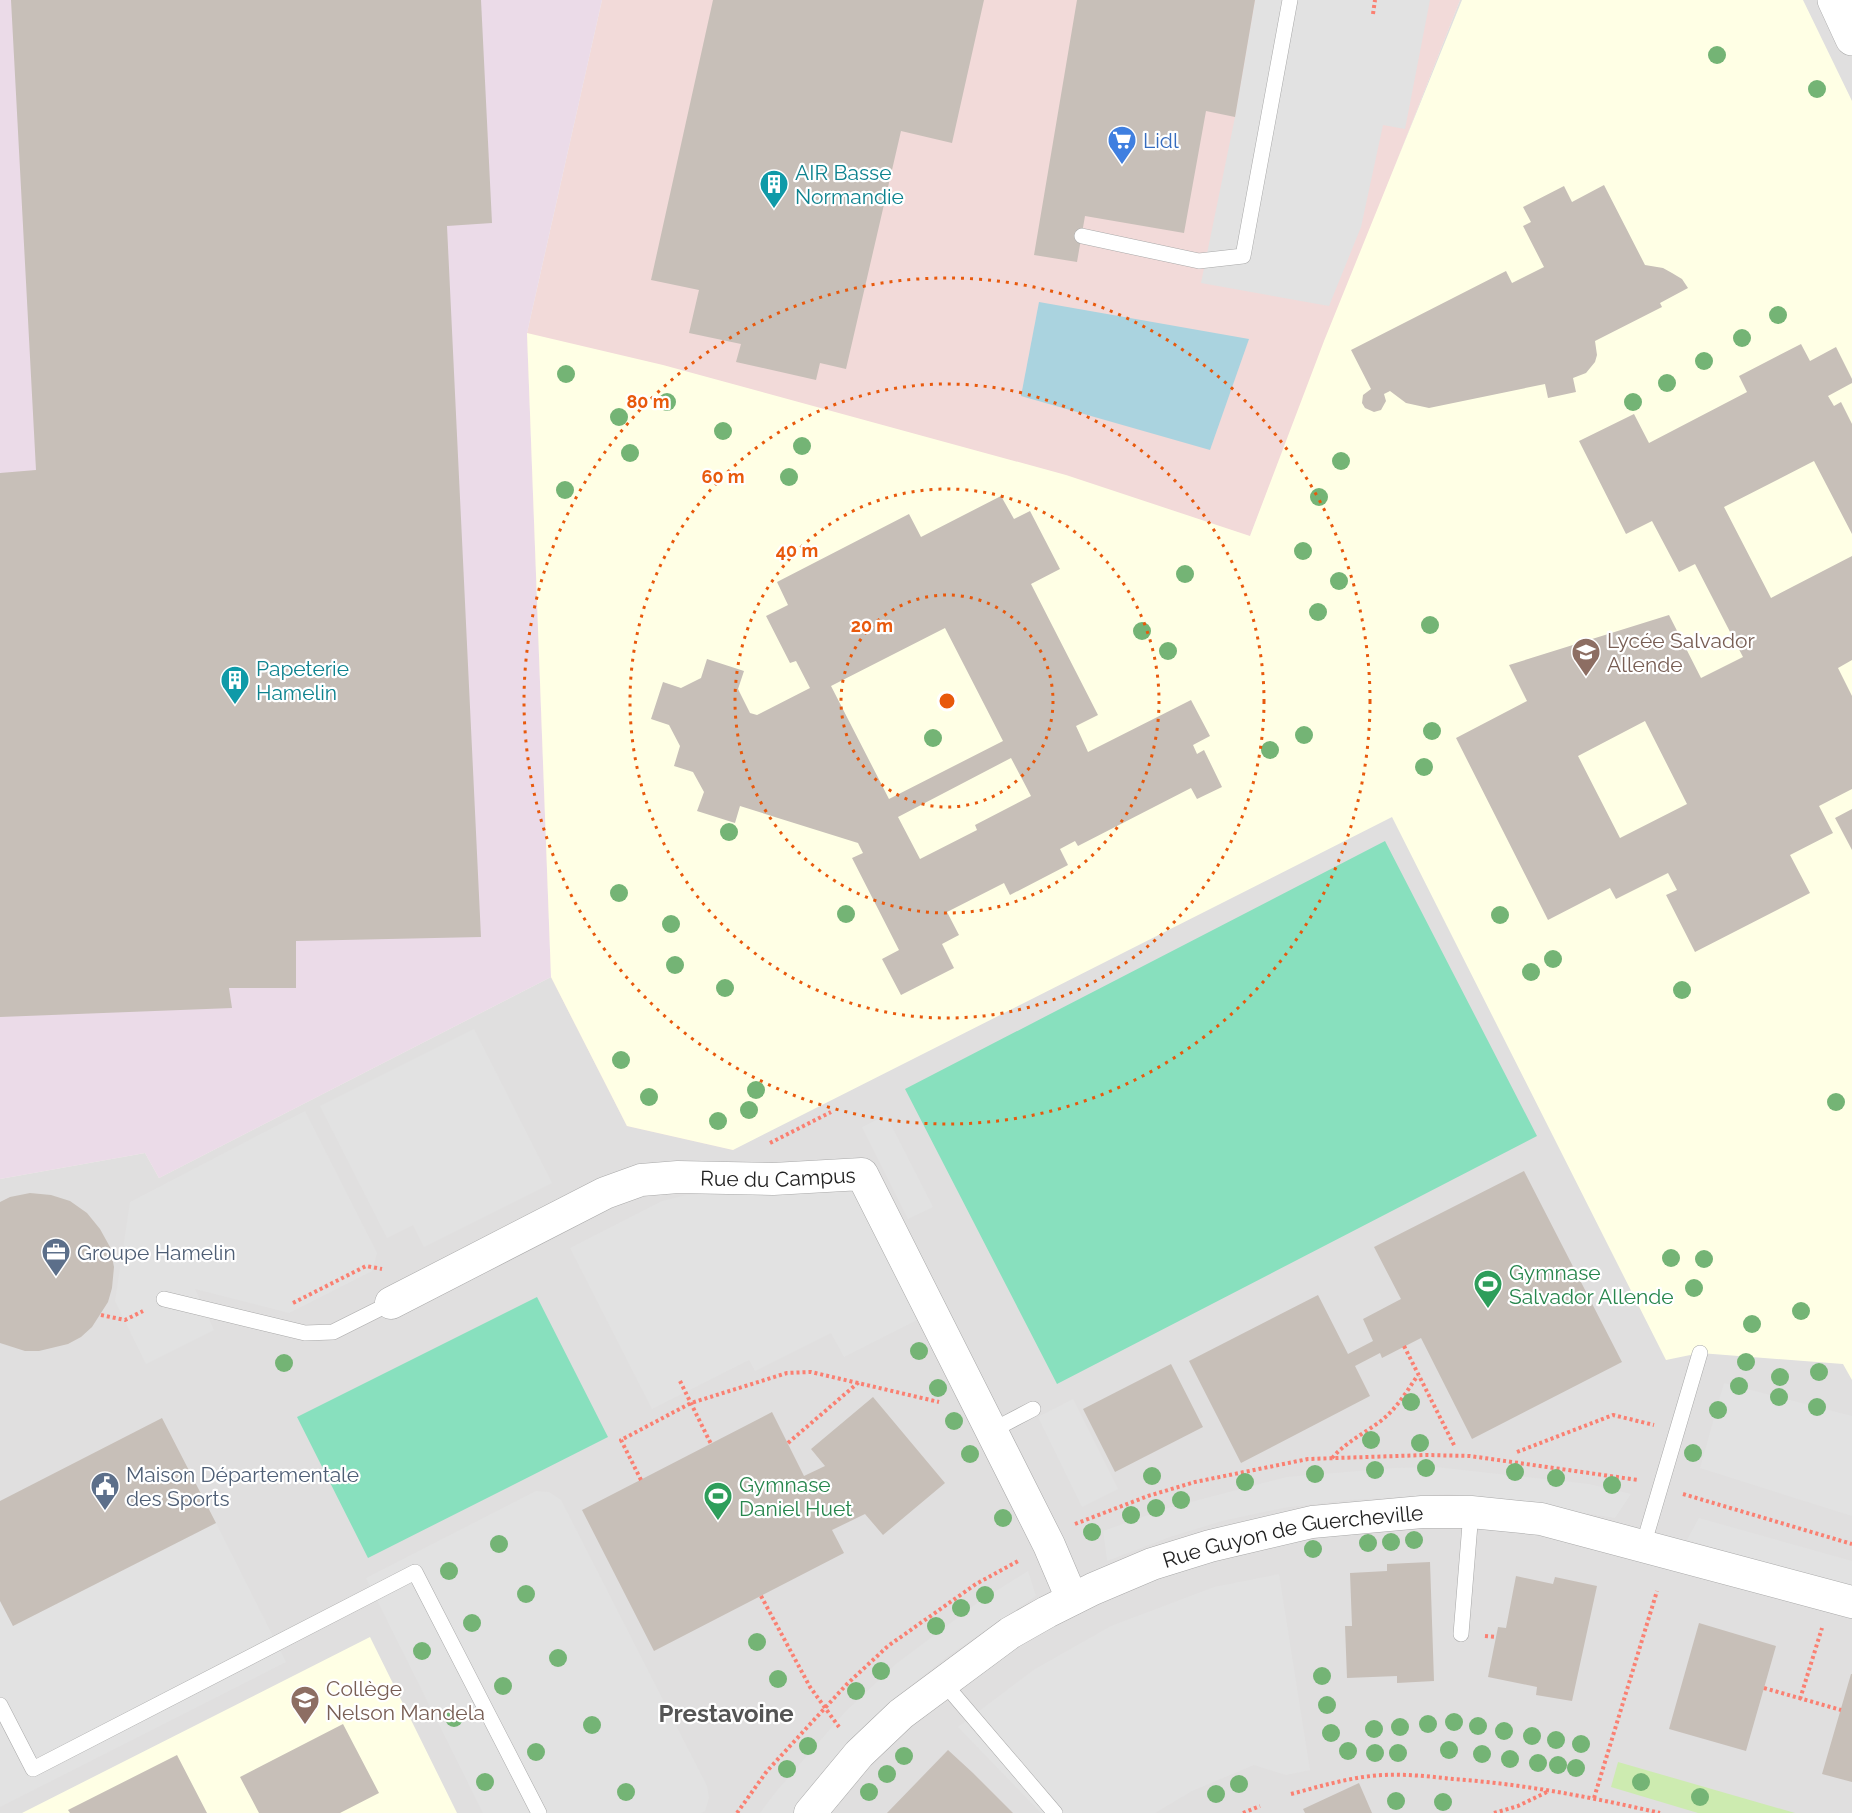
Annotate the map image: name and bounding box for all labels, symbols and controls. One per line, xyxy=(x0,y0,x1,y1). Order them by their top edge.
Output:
supermarket icon: Lidl xyxy=(1106,124,1138,166)
place label: Lidl xyxy=(1143,128,1179,153)
place label: AIR Basse Normandie xyxy=(795,160,904,209)
building icon: AIR Basse Normandie xyxy=(758,168,790,210)
text: 80 m xyxy=(626,391,670,412)
text: 60 m xyxy=(701,466,745,487)
text: 40 m xyxy=(776,540,818,561)
text: 20 m xyxy=(851,615,893,636)
place label: Lycée Salvador Allende xyxy=(1607,628,1755,677)
school or university icon: Lycée Salvador Allende xyxy=(1570,636,1602,678)
place label: Papeterie Hamelin xyxy=(256,656,349,705)
building icon: Papeterie Hamelin xyxy=(219,664,251,706)
centre of rings xyxy=(937,691,957,711)
street label: Rue du Campus xyxy=(700,1162,856,1192)
office icon: Groupe Hamelin xyxy=(40,1236,72,1278)
place label: Groupe Hamelin xyxy=(77,1240,236,1265)
place label: Gymnase Salvador Allende xyxy=(1509,1260,1674,1309)
sports icon: Gymnase Salvador Allende xyxy=(1472,1268,1504,1310)
place label: Maison Départementale des Sports xyxy=(126,1462,359,1511)
public building icon: Maison Départementale des Sports xyxy=(89,1470,121,1512)
place label: Gymnase Daniel Huet xyxy=(739,1472,852,1521)
sports icon: Gymnase Daniel Huet xyxy=(702,1480,734,1522)
street label: Rue Guyon de Guercheville xyxy=(1160,1499,1424,1572)
place label: Collège Nelson Mandela xyxy=(326,1676,485,1725)
school or university icon: Collège Nelson Mandela xyxy=(289,1684,321,1726)
district label: Prestavoine xyxy=(658,1699,794,1728)

